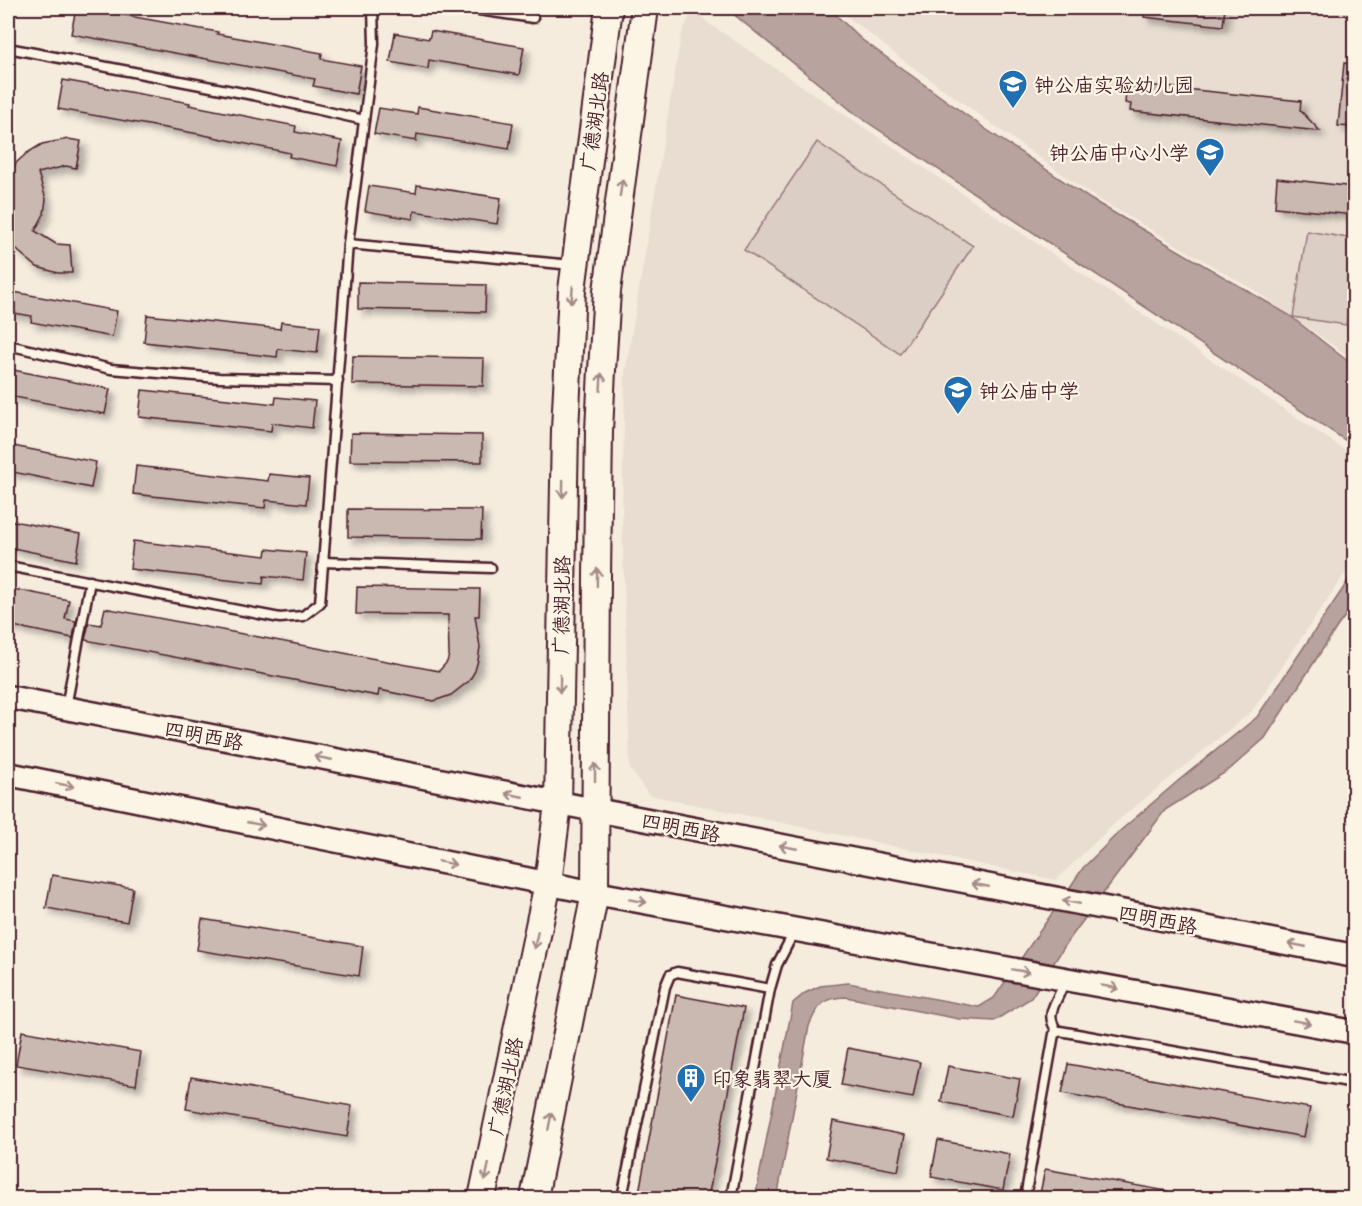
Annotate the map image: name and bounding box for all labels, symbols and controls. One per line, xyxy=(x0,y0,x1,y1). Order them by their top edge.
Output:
school or university icon: 钟公庙实验幼儿园 xyxy=(997,68,1029,110)
street label: 广德湖北路 xyxy=(574,69,614,172)
place label: 钟公庙实验幼儿园 xyxy=(1034,71,1194,98)
school or university icon: 钟公庙中心小学 xyxy=(1194,136,1226,178)
place label: 钟公庙中心小学 xyxy=(1049,139,1189,166)
one-way arrow xyxy=(615,179,626,198)
one-way arrow xyxy=(566,284,577,304)
one-way arrow xyxy=(596,372,607,392)
school or university icon: 钟公庙中学 xyxy=(942,374,974,416)
place label: 钟公庙中学 xyxy=(979,377,1079,404)
one-way arrow xyxy=(558,479,569,499)
street label: 广德湖北路 xyxy=(547,554,575,655)
one-way arrow xyxy=(591,567,603,587)
one-way arrow xyxy=(554,674,566,694)
street label: 四明西路 xyxy=(162,714,247,756)
one-way arrow xyxy=(313,752,333,763)
one-way arrow xyxy=(590,762,601,782)
one-way arrow xyxy=(55,780,74,791)
one-way arrow xyxy=(505,789,524,800)
street label: 四明西路 xyxy=(639,806,724,848)
one-way arrow xyxy=(246,819,265,830)
one-way arrow xyxy=(779,841,798,852)
one-way arrow xyxy=(437,858,456,869)
one-way arrow xyxy=(970,878,989,890)
one-way arrow xyxy=(628,896,648,907)
one-way arrow xyxy=(1062,896,1082,907)
street label: 四明西路 xyxy=(1116,898,1201,940)
one-way arrow xyxy=(530,930,541,950)
one-way arrow xyxy=(1288,939,1307,950)
one-way arrow xyxy=(1011,965,1030,976)
one-way arrow xyxy=(1100,981,1119,992)
one-way arrow xyxy=(1291,1017,1311,1028)
street label: 广德湖北路 xyxy=(481,1033,529,1138)
building icon: 印象翡翠大厦 xyxy=(675,1062,707,1104)
place label: 印象翡翠大厦 xyxy=(712,1065,832,1092)
one-way arrow xyxy=(545,1111,556,1131)
one-way arrow xyxy=(481,1162,492,1182)

